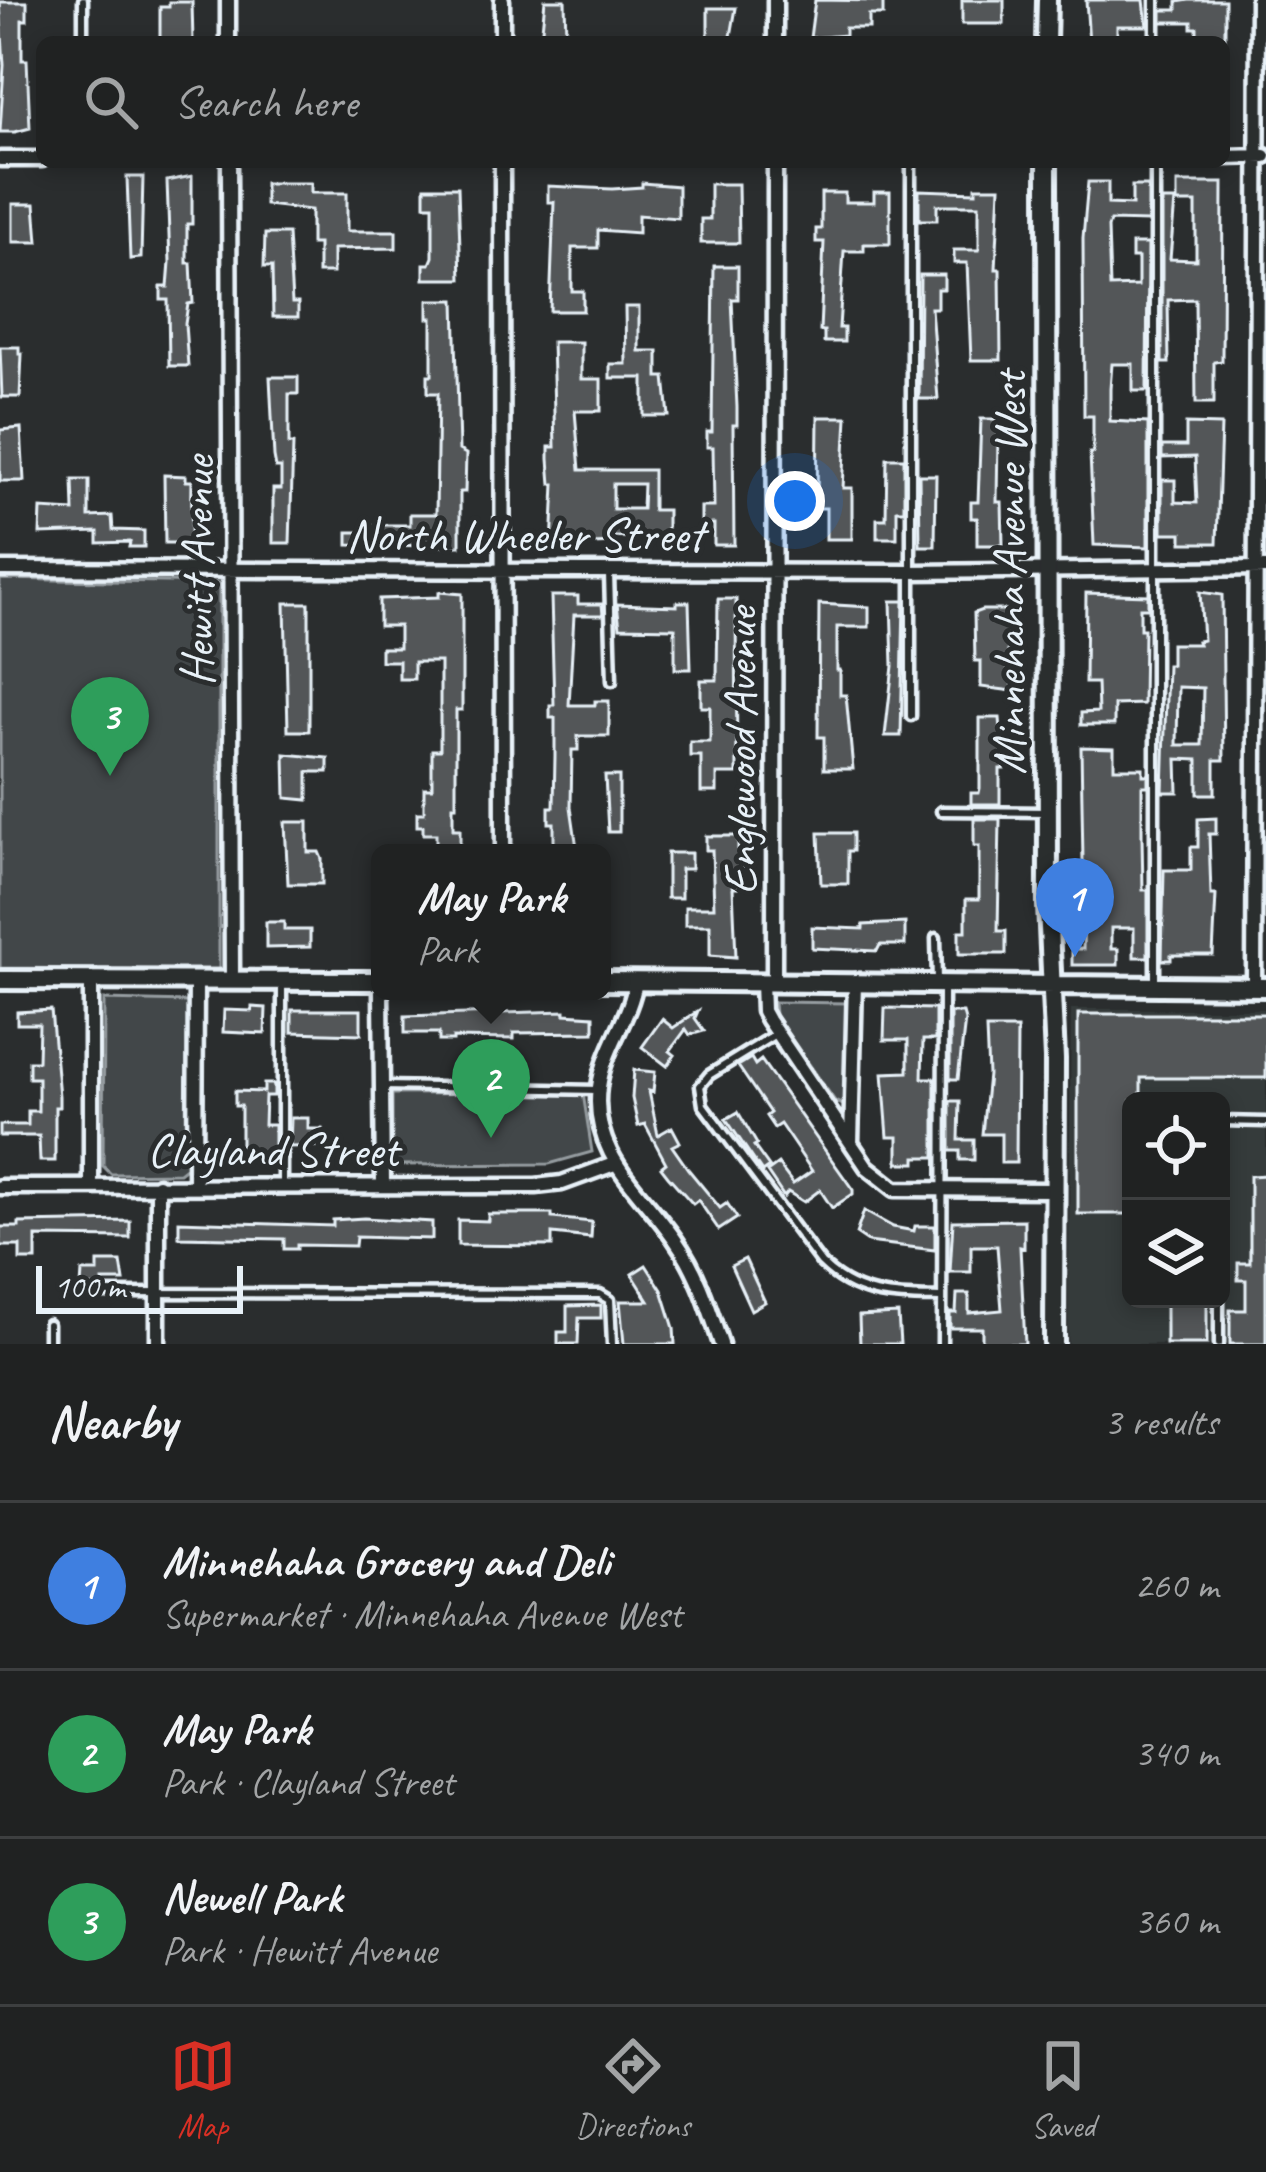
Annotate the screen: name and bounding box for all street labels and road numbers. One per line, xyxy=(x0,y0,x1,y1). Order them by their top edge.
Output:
street label: Minnehaha Avenue West xyxy=(979,367,1039,775)
street label: Hewitt Avenue xyxy=(167,453,227,686)
street label: North Wheeler Street xyxy=(346,505,710,565)
street label: Englewood Avenue xyxy=(710,604,770,895)
street label: Clayland Street xyxy=(147,1120,403,1180)

